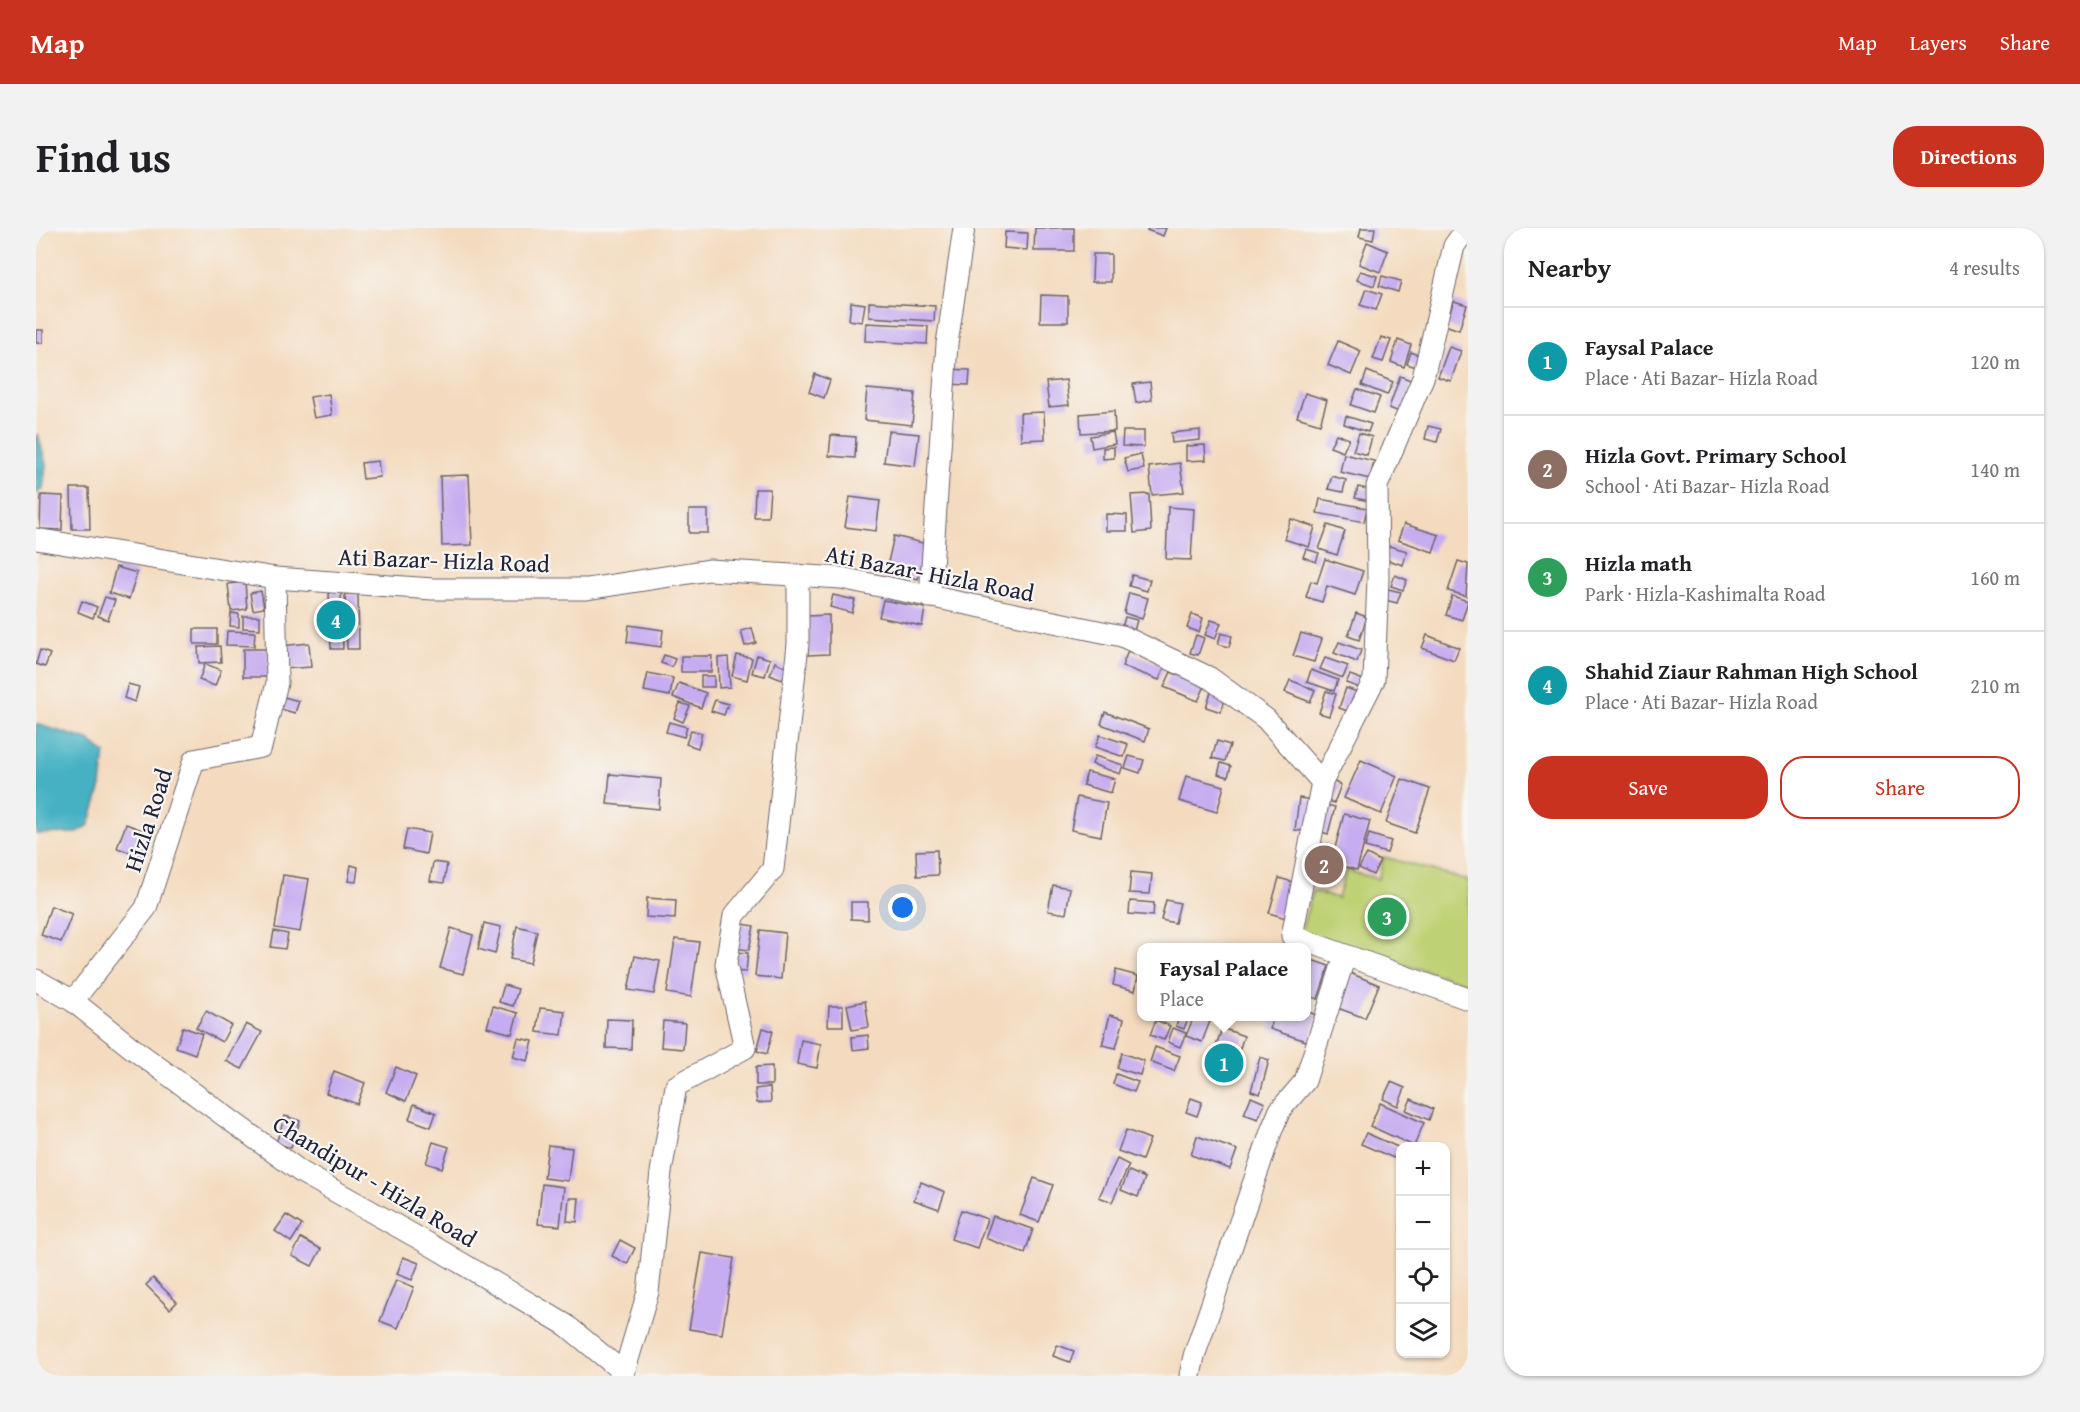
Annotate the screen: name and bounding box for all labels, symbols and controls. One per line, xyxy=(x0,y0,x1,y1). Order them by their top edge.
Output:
text: Map xyxy=(30,22,84,63)
text: Map xyxy=(1838,27,1877,58)
text: Layers xyxy=(1910,27,1967,58)
text: Share xyxy=(2000,27,2050,58)
text: Find us xyxy=(36,126,171,187)
button: Directions xyxy=(1893,126,2044,187)
text: Nearby xyxy=(1528,248,1611,287)
text: 4 results xyxy=(1949,253,2020,282)
text: Faysal Palace xyxy=(1585,331,1714,363)
text: 1 xyxy=(1542,347,1553,376)
text: 120 m xyxy=(1970,347,2020,376)
text: Place · Ati Bazar- Hizla Road xyxy=(1585,363,1818,392)
text: Hizla Govt. Primary School xyxy=(1585,439,1847,471)
text: 2 xyxy=(1542,455,1553,484)
text: 140 m xyxy=(1970,455,2020,484)
text: School · Ati Bazar- Hizla Road xyxy=(1585,471,1829,500)
street label: Ati Bazar- Hizla Road xyxy=(823,536,1038,610)
street label: Ati Bazar- Hizla Road xyxy=(337,539,551,581)
text: Hizla math xyxy=(1585,547,1692,579)
text: 3 xyxy=(1542,563,1553,592)
text: 160 m xyxy=(1970,563,2020,592)
text: Park · Hizla-Kashimalta Road xyxy=(1585,579,1826,608)
pin: 4 xyxy=(316,598,356,642)
text: Shahid Ziaur Rahman High School xyxy=(1585,655,1918,687)
text: 4 xyxy=(1542,671,1553,700)
text: 210 m xyxy=(1970,671,2020,700)
text: Place · Ati Bazar- Hizla Road xyxy=(1585,687,1818,716)
button: Save xyxy=(1528,756,1768,819)
button: Share xyxy=(1780,756,2020,819)
street label: Hizla Road xyxy=(115,764,181,876)
pin: 2 xyxy=(1304,842,1344,888)
your location xyxy=(888,893,917,922)
pin: 3 xyxy=(1368,894,1406,940)
popup xyxy=(1137,943,1311,1021)
text: Faysal Palace xyxy=(1160,952,1288,984)
text: Place xyxy=(1160,984,1204,1013)
pin: 1 xyxy=(1204,1040,1244,1086)
street label: Chandipur - Hizla Road xyxy=(266,1106,484,1256)
map controls xyxy=(1396,1142,1450,1358)
button: + xyxy=(1396,1142,1450,1196)
button: − xyxy=(1396,1196,1450,1250)
button: locate xyxy=(1396,1250,1450,1304)
button: layers xyxy=(1396,1304,1450,1358)

